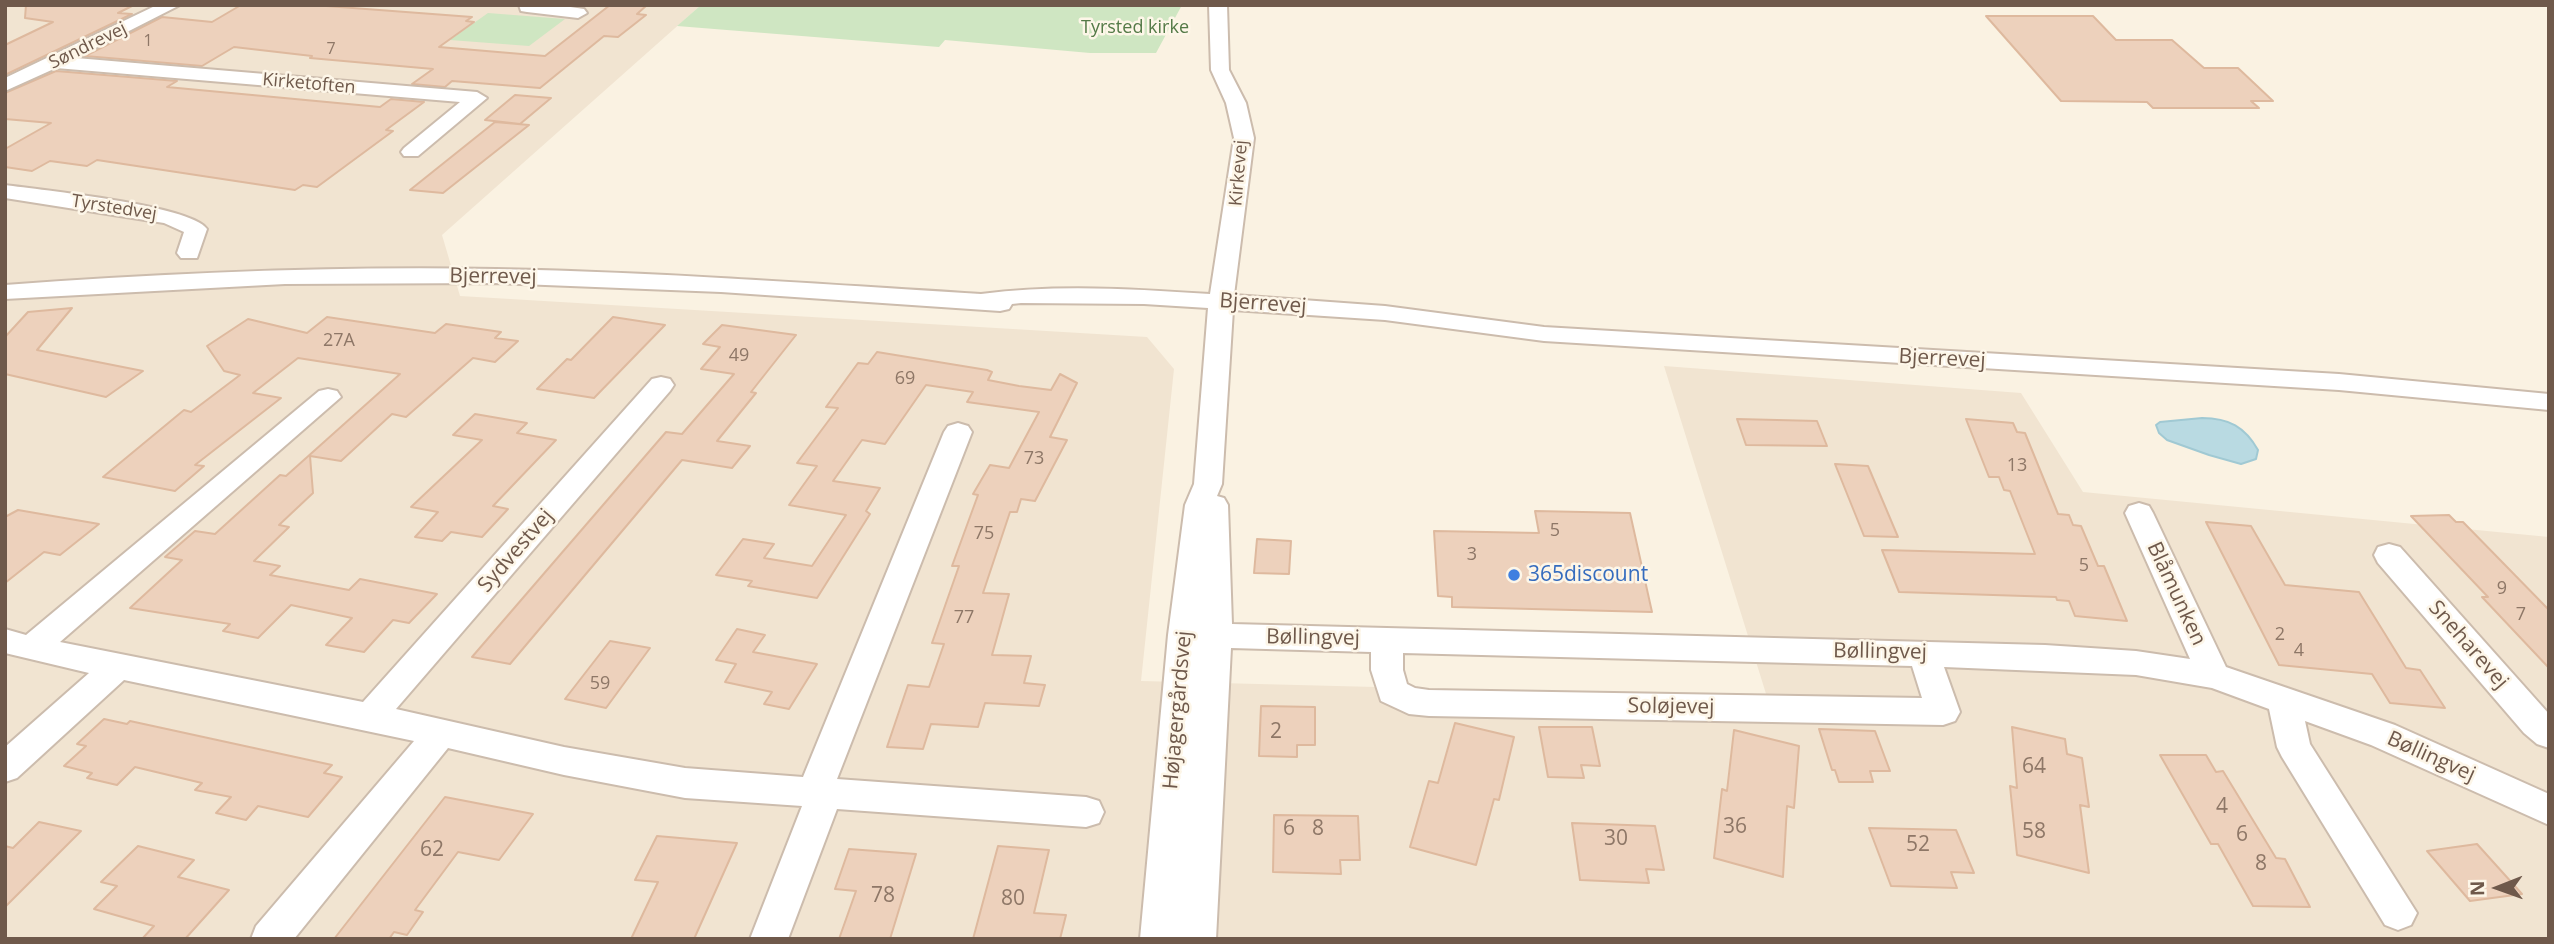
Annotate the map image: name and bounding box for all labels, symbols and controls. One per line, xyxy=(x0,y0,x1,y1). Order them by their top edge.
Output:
park label: Tyrsted kirke xyxy=(1081,17,1189,39)
street label: Søndrevej xyxy=(46,18,130,74)
house number: 1 xyxy=(143,31,153,51)
house number: 7 xyxy=(326,39,336,59)
street label: Kirketoften xyxy=(262,69,356,99)
street label: Kirkevej xyxy=(1225,139,1253,207)
street label: Tyrstedvej xyxy=(70,191,158,225)
street label: Bjerrevej xyxy=(449,264,537,290)
street label: Bjerrevej xyxy=(1219,288,1307,320)
house number: 27A xyxy=(323,330,355,352)
street label: Bjerrevej xyxy=(1898,344,1986,374)
house number: 49 xyxy=(729,345,749,367)
house number: 69 xyxy=(895,368,915,390)
house number: 73 xyxy=(1024,448,1044,470)
house number: 13 xyxy=(2007,455,2027,477)
street label: Sydvestvej xyxy=(473,504,559,598)
house number: 5 xyxy=(1550,520,1560,542)
house number: 75 xyxy=(974,523,994,545)
street label: Blåmunken xyxy=(2141,538,2211,650)
house number: 3 xyxy=(1467,544,1477,566)
house number: 5 xyxy=(2079,555,2089,577)
place label: 365discount xyxy=(1528,562,1648,588)
marker: 365discount xyxy=(1506,567,1522,583)
house number: 9 xyxy=(2497,578,2507,600)
street label: Sneharevej xyxy=(2423,596,2513,694)
house number: 7 xyxy=(2516,604,2526,626)
house number: 77 xyxy=(954,607,974,629)
house number: 2 xyxy=(2275,624,2285,646)
street label: Bøllingvej xyxy=(1266,625,1360,651)
street label: Højagergårdsvej xyxy=(1159,630,1197,790)
street label: Bøllingvej xyxy=(1833,639,1927,665)
house number: 4 xyxy=(2294,640,2304,662)
house number: 59 xyxy=(590,673,610,695)
street label: Soløjevej xyxy=(1627,694,1715,720)
house number: 2 xyxy=(1270,719,1282,745)
street label: Bøllingvej xyxy=(2383,726,2479,788)
house number: 64 xyxy=(2022,754,2046,780)
house number: 4 xyxy=(2216,794,2228,820)
house number: 36 xyxy=(1723,814,1747,840)
house number: 6 xyxy=(1283,816,1295,842)
house number: 8 xyxy=(1312,816,1324,842)
house number: 58 xyxy=(2022,819,2046,845)
house number: 6 xyxy=(2236,822,2248,848)
house number: 30 xyxy=(1604,826,1628,852)
house number: 52 xyxy=(1906,832,1930,858)
house number: 62 xyxy=(420,837,444,863)
house number: 8 xyxy=(2255,851,2267,877)
north arrow xyxy=(2463,853,2533,923)
text: N xyxy=(2464,880,2490,896)
house number: 78 xyxy=(871,883,895,909)
house number: 80 xyxy=(1001,886,1025,912)

